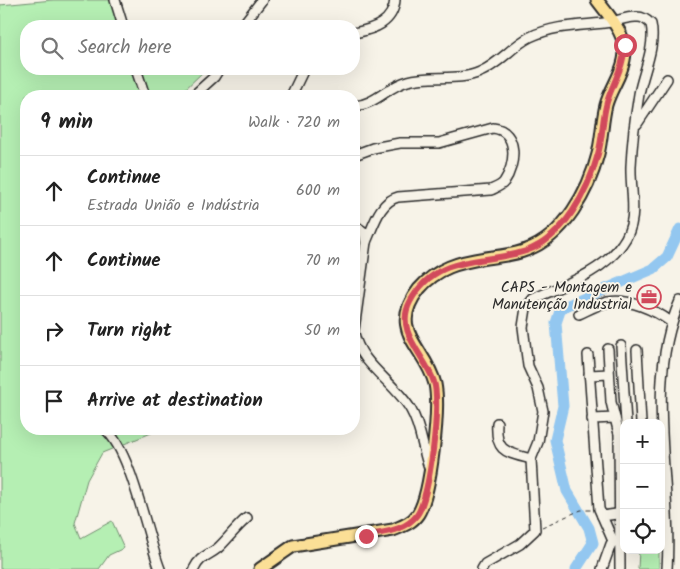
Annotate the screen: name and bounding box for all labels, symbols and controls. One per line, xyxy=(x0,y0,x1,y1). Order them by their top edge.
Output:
search box xyxy=(20,20,360,75)
text: Search here xyxy=(78,33,172,63)
icon: search xyxy=(38,34,66,62)
route start xyxy=(614,34,637,57)
text: 9 min xyxy=(40,106,93,139)
text: Walk · 720 m xyxy=(248,110,340,135)
text: Continue xyxy=(87,163,160,193)
icon: ahead xyxy=(40,177,68,205)
text: 600 m xyxy=(296,178,340,203)
text: Estrada União e Indústria xyxy=(87,193,260,218)
text: Continue xyxy=(87,246,160,276)
icon: ahead xyxy=(40,247,68,275)
text: 70 m xyxy=(305,248,340,273)
place label: CAPS - Montagem e Manutenção Industrial xyxy=(492,276,632,317)
office icon: CAPS - Montagem e Manutenção Industrial xyxy=(636,284,662,310)
text: Turn right xyxy=(87,316,172,346)
icon: right xyxy=(40,317,68,345)
text: 50 m xyxy=(304,318,340,343)
text: Arrive at destination xyxy=(87,386,263,416)
icon: arrive xyxy=(40,387,68,415)
map controls xyxy=(620,419,665,554)
button: + xyxy=(620,419,665,464)
button: − xyxy=(620,464,665,509)
button: locate xyxy=(620,509,665,554)
route end xyxy=(355,525,378,548)

